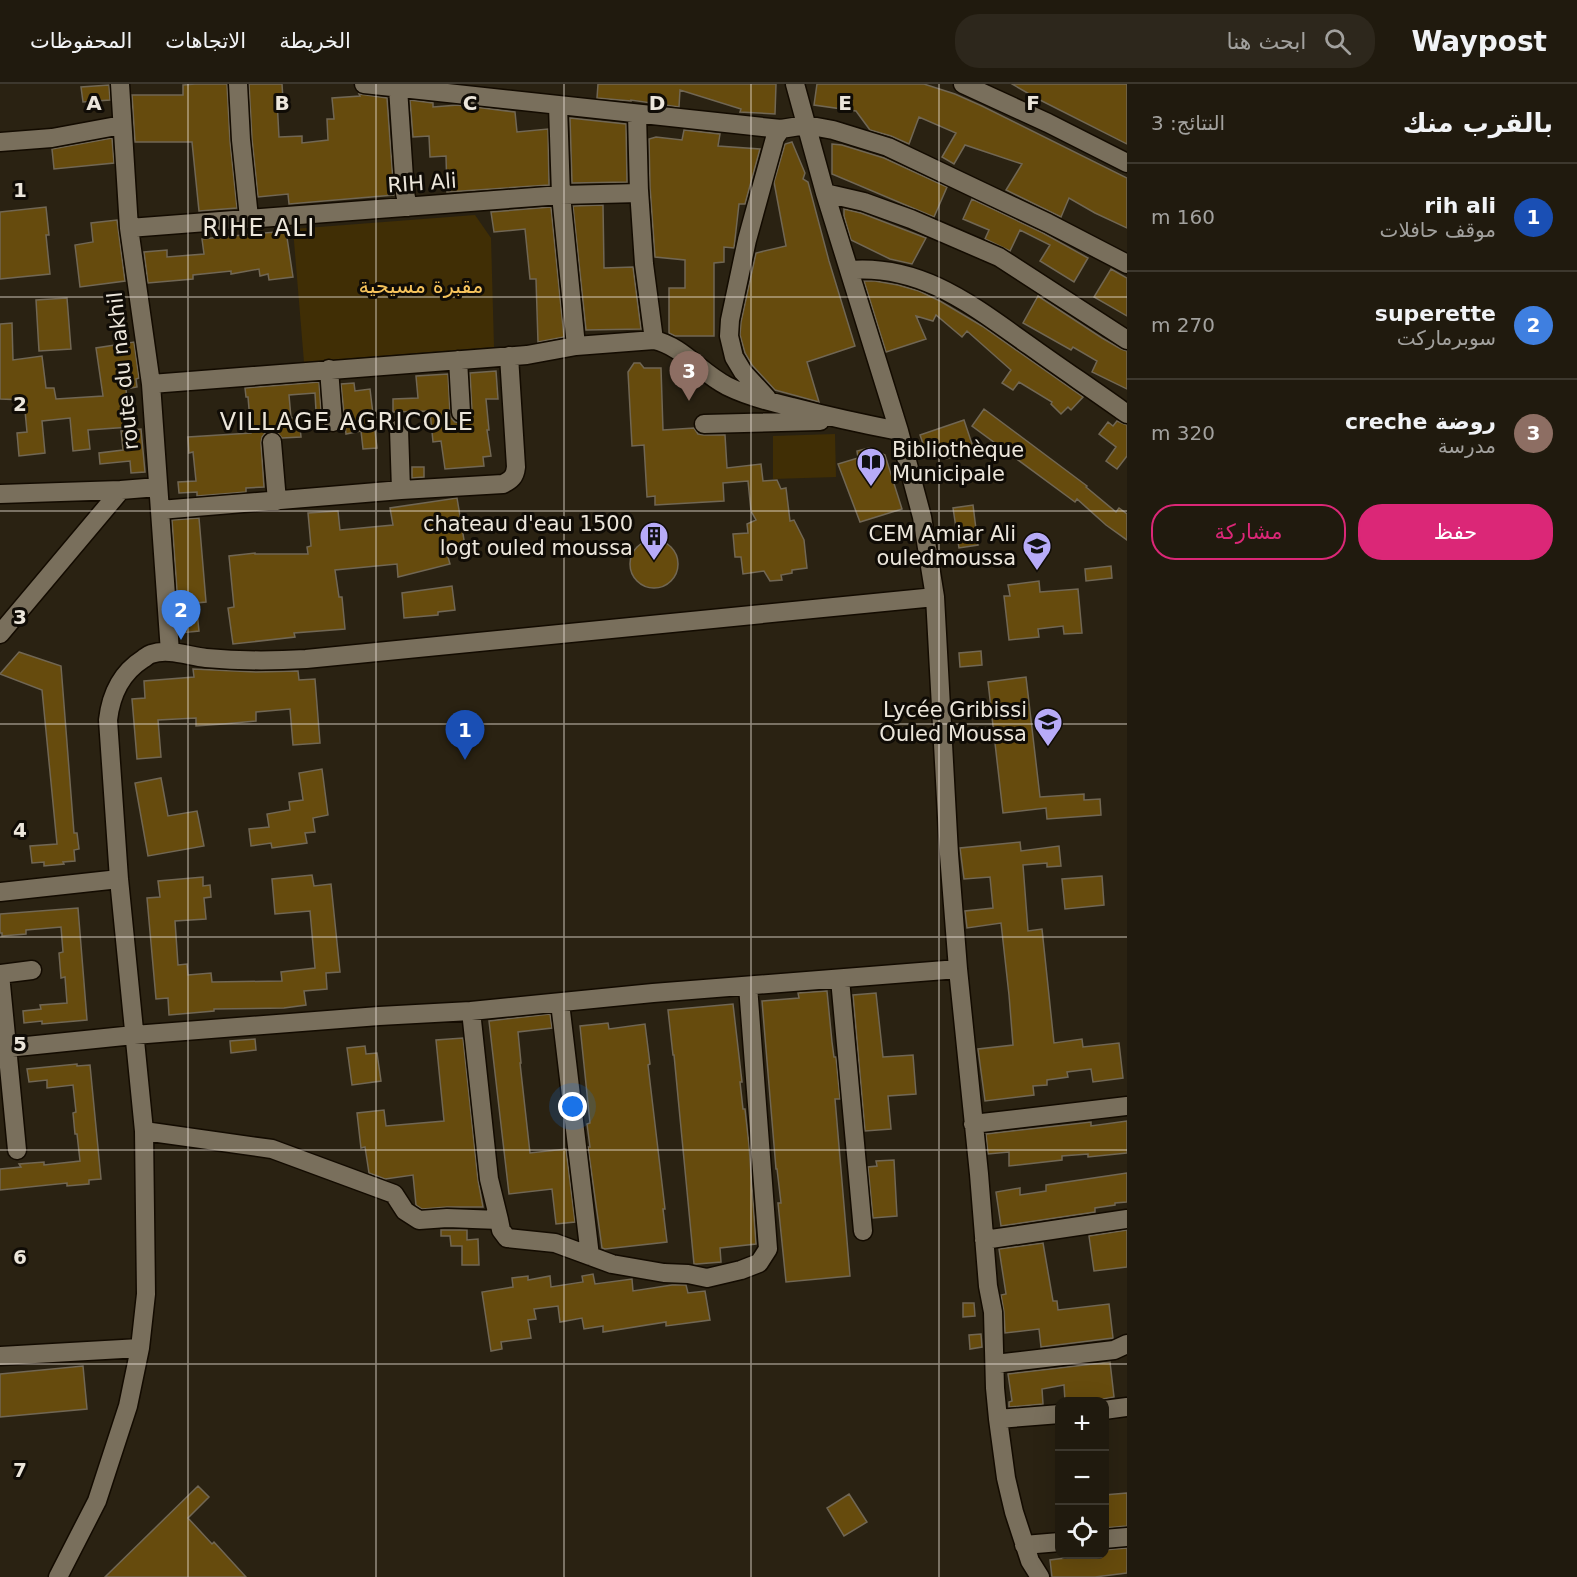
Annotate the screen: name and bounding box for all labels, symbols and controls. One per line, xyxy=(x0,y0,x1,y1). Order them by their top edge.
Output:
search box xyxy=(955,14,1375,68)
icon: search xyxy=(1321,25,1354,58)
text: Waypost xyxy=(1411,25,1547,58)
text: المحفوظات xyxy=(30,29,132,53)
text: الاتجاهات xyxy=(165,29,246,53)
text: الخريطة xyxy=(279,29,351,53)
text: ابحث هنا xyxy=(1227,29,1306,54)
text: A xyxy=(86,91,102,115)
text: B xyxy=(274,91,290,115)
text: C xyxy=(463,91,477,115)
text: D xyxy=(649,91,665,115)
text: E xyxy=(838,91,852,115)
text: F xyxy=(1026,91,1040,115)
text: بالقرب منك xyxy=(1403,108,1553,138)
text: النتائج: 3 xyxy=(1151,111,1225,135)
street label: RIH Ali xyxy=(387,169,457,197)
text: 1 xyxy=(13,178,27,202)
text: rih ali xyxy=(1424,193,1496,218)
text: 160 m xyxy=(1151,205,1215,229)
text: 1 xyxy=(1527,205,1540,229)
district label: RIHE ALI xyxy=(202,214,316,242)
text: موقف حافلات xyxy=(1380,218,1496,242)
park label: مقبرة مسيحية xyxy=(359,274,483,298)
street label: route du nakhil xyxy=(103,291,143,451)
text: superette xyxy=(1375,301,1496,326)
text: 270 m xyxy=(1151,313,1215,337)
text: 2 xyxy=(1527,313,1540,337)
text: سوبرماركت xyxy=(1397,326,1496,350)
pin: 3 xyxy=(670,352,708,401)
text: 2 xyxy=(13,392,27,416)
district label: VILLAGE AGRICOLE xyxy=(220,408,474,436)
text: روضة creche xyxy=(1345,409,1496,434)
text: 320 m xyxy=(1151,421,1215,445)
text: 3 xyxy=(1527,421,1540,445)
text: مدرسة xyxy=(1438,434,1496,458)
place label: Bibliothèque Municipale xyxy=(892,438,1024,486)
library icon: Bibliothèque Municipale xyxy=(855,446,887,488)
button: مشاركة xyxy=(1151,504,1346,560)
button: حفظ xyxy=(1358,504,1553,560)
place label: chateau d'eau 1500 logt ouled moussa xyxy=(423,512,633,560)
building icon: chateau d'eau 1500 logt ouled moussa xyxy=(638,520,670,562)
place label: CEM Amiar Ali ouledmoussa xyxy=(868,522,1016,570)
school or university icon: CEM Amiar Ali ouledmoussa xyxy=(1021,530,1053,572)
pin: 2 xyxy=(162,590,201,640)
text: 3 xyxy=(13,605,27,629)
place label: Lycée Gribissi Ouled Moussa xyxy=(879,698,1027,746)
school or university icon: Lycée Gribissi Ouled Moussa xyxy=(1032,706,1064,748)
pin: 1 xyxy=(446,710,484,760)
text: 4 xyxy=(13,818,27,842)
text: 5 xyxy=(13,1032,27,1056)
your location xyxy=(558,1092,587,1121)
text: 6 xyxy=(13,1245,27,1269)
map controls xyxy=(1055,1397,1109,1559)
button: + xyxy=(1055,1397,1109,1451)
button: − xyxy=(1055,1451,1109,1505)
text: 7 xyxy=(13,1458,27,1482)
button: locate xyxy=(1055,1505,1109,1559)

